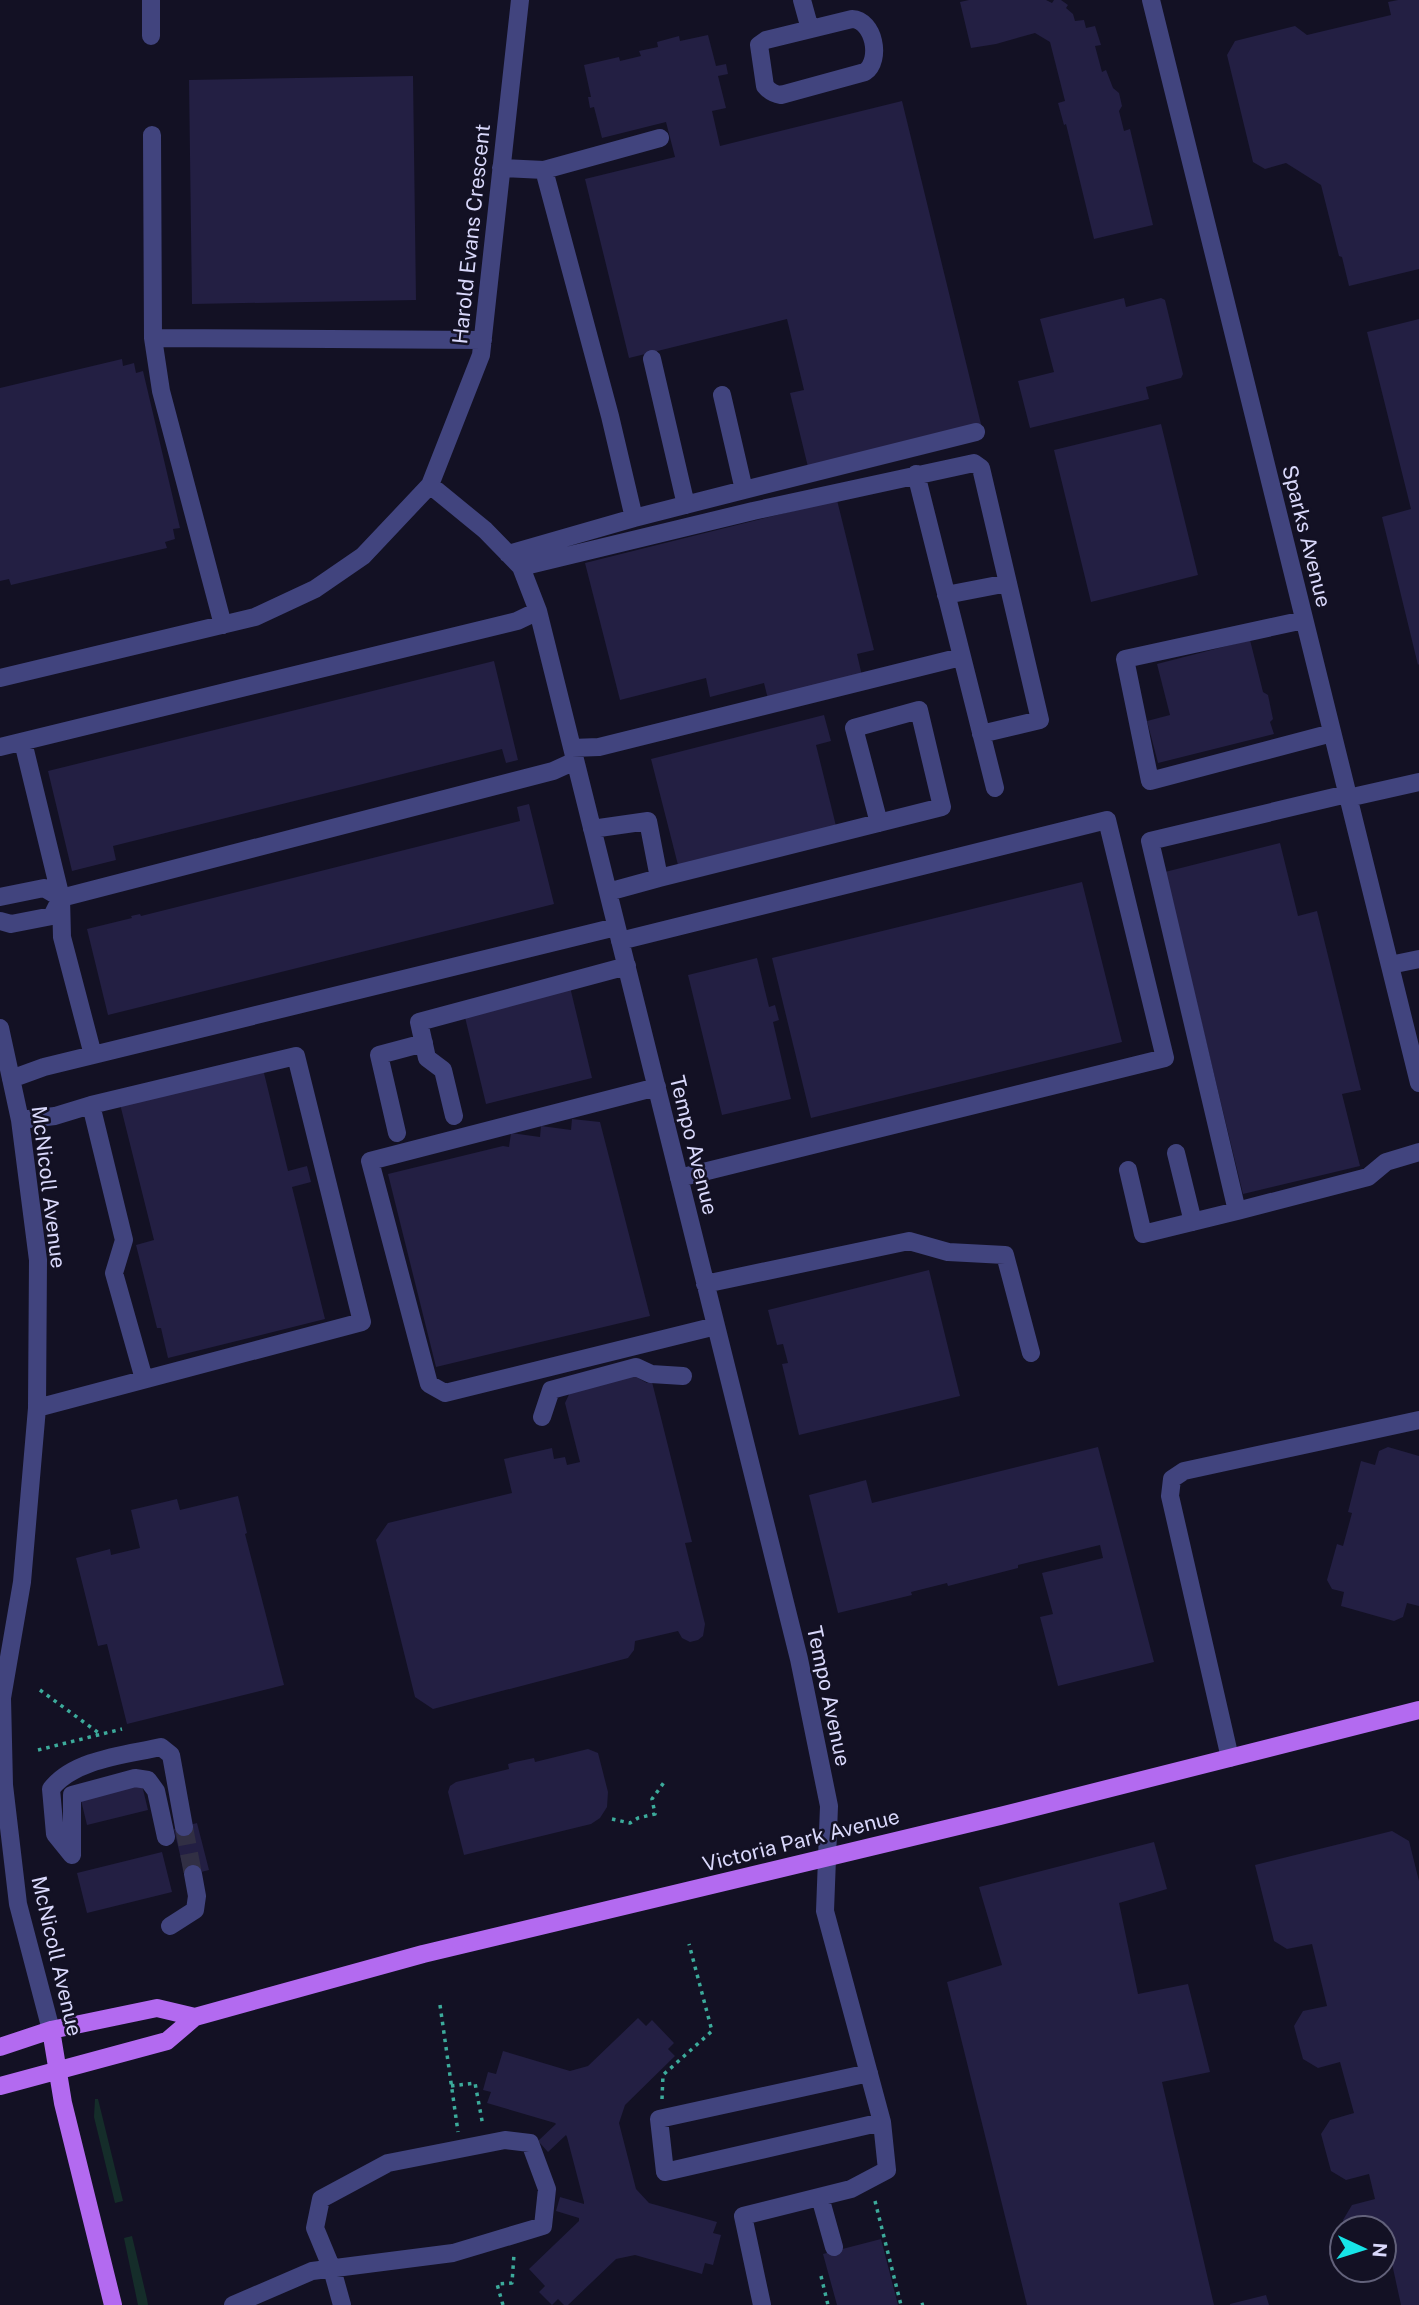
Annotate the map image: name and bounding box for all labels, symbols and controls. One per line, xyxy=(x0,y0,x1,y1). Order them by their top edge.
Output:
street label: Harold Evans Crescent xyxy=(447,123,495,345)
street label: Sparks Avenue xyxy=(1277,462,1337,610)
street label: Tempo Avenue xyxy=(665,1073,723,1217)
street label: McNicoll Avenue xyxy=(27,1104,71,1270)
street label: Tempo Avenue xyxy=(802,1624,856,1768)
street label: Victoria Park Avenue xyxy=(700,1803,902,1877)
street label: McNicoll Avenue xyxy=(26,1873,88,2039)
north arrow xyxy=(1328,2214,1398,2284)
text: N xyxy=(1368,2242,1391,2258)

